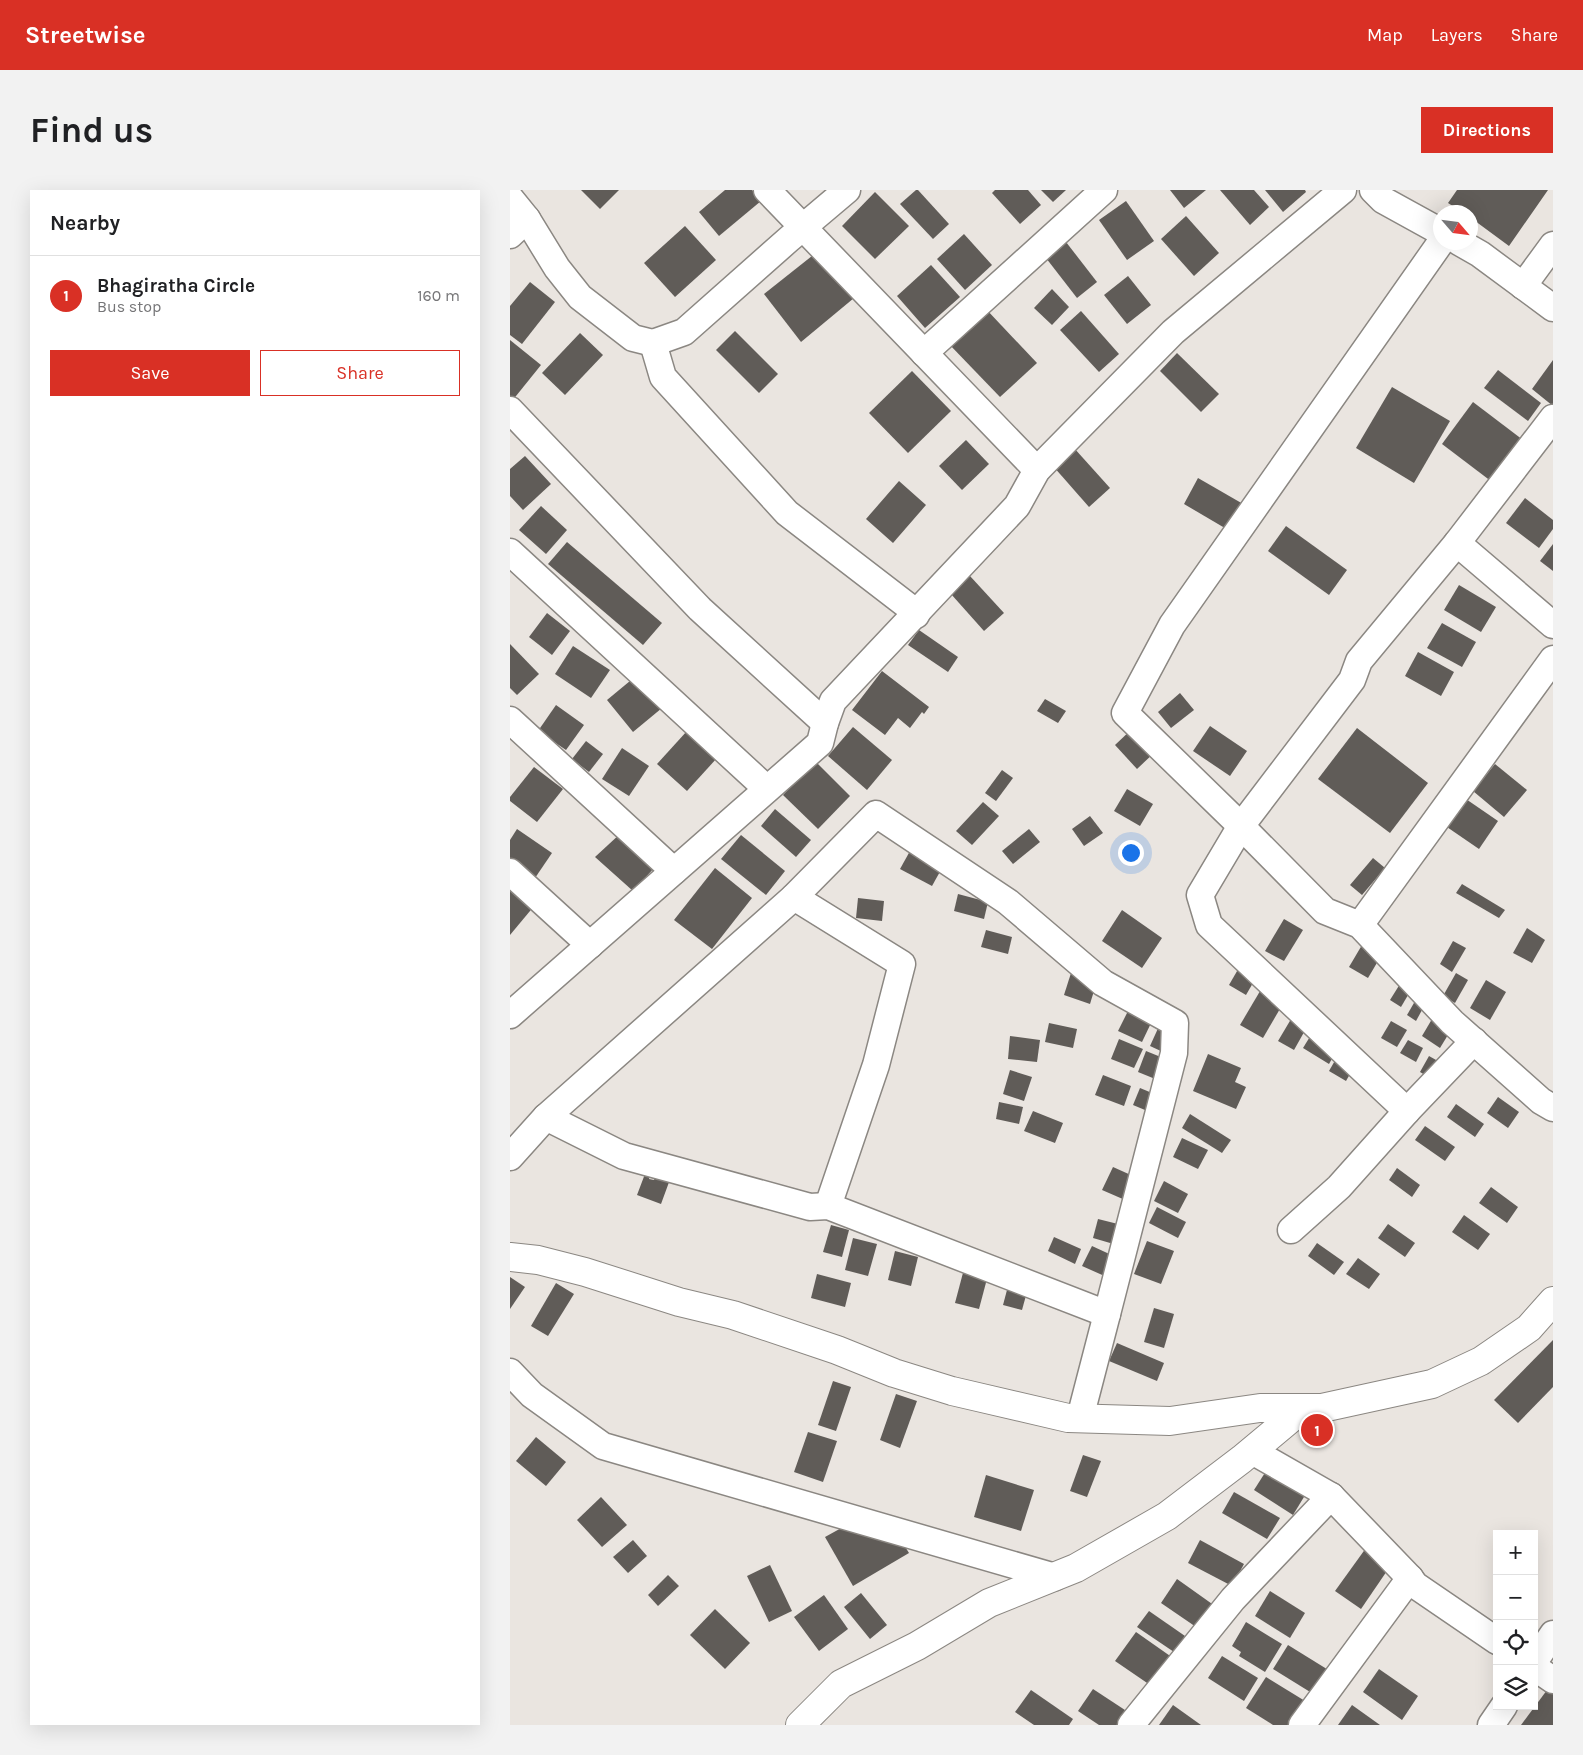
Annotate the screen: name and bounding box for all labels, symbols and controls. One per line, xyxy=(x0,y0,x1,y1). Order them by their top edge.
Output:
text: Streetwise xyxy=(25,21,146,49)
text: Map xyxy=(1367,24,1403,46)
text: Layers xyxy=(1431,24,1483,46)
text: Share xyxy=(1511,24,1558,46)
button: Directions xyxy=(1421,107,1553,153)
text: Find us xyxy=(30,110,153,151)
north arrow xyxy=(1433,205,1478,250)
text: Nearby xyxy=(50,211,120,235)
text: Bhagiratha Circle xyxy=(97,275,255,297)
text: 1 xyxy=(63,286,69,305)
text: 160 m xyxy=(417,286,460,305)
text: Bus stop xyxy=(97,297,161,316)
button: Save xyxy=(50,350,250,396)
button: Share xyxy=(260,350,460,396)
your location xyxy=(1118,840,1144,866)
pin: 1 xyxy=(1301,1411,1333,1449)
map controls xyxy=(1493,1530,1538,1710)
button: + xyxy=(1493,1530,1538,1575)
button: − xyxy=(1493,1575,1538,1620)
button: locate xyxy=(1493,1620,1538,1665)
button: layers xyxy=(1493,1665,1538,1710)

